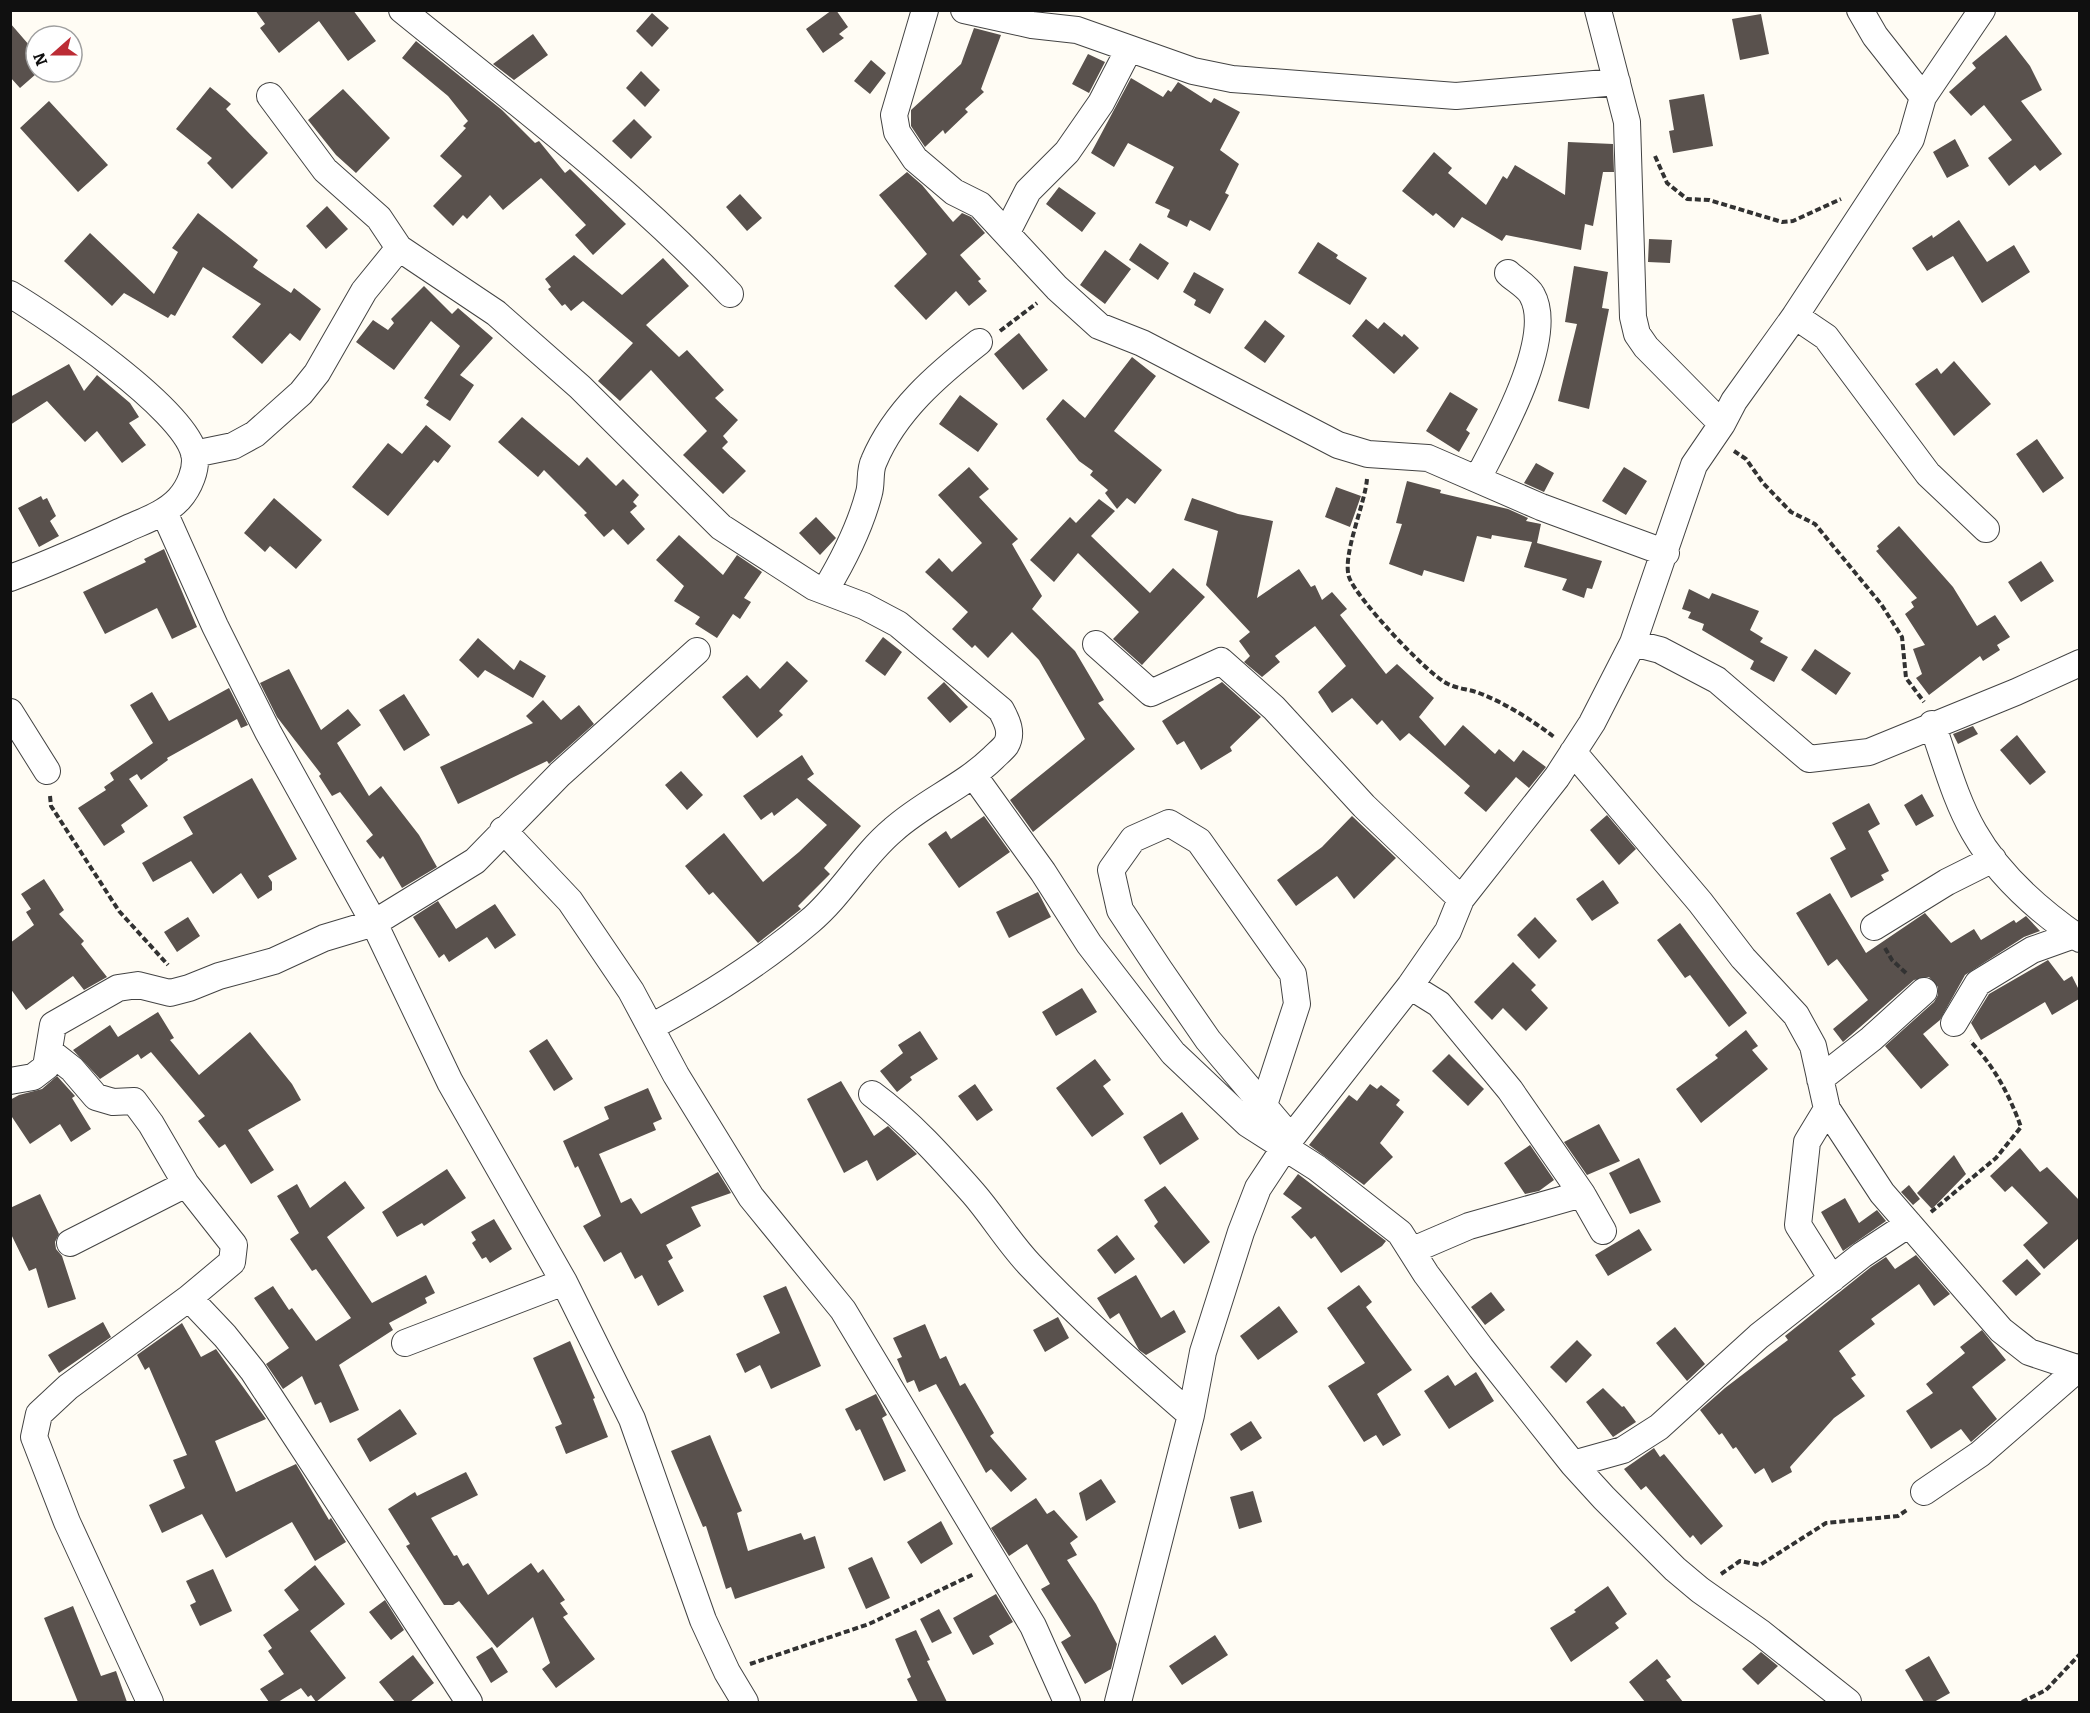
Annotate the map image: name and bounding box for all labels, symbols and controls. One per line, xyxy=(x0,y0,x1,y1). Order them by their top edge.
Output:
north arrow xyxy=(24,24,84,84)
text: N xyxy=(29,50,52,68)

